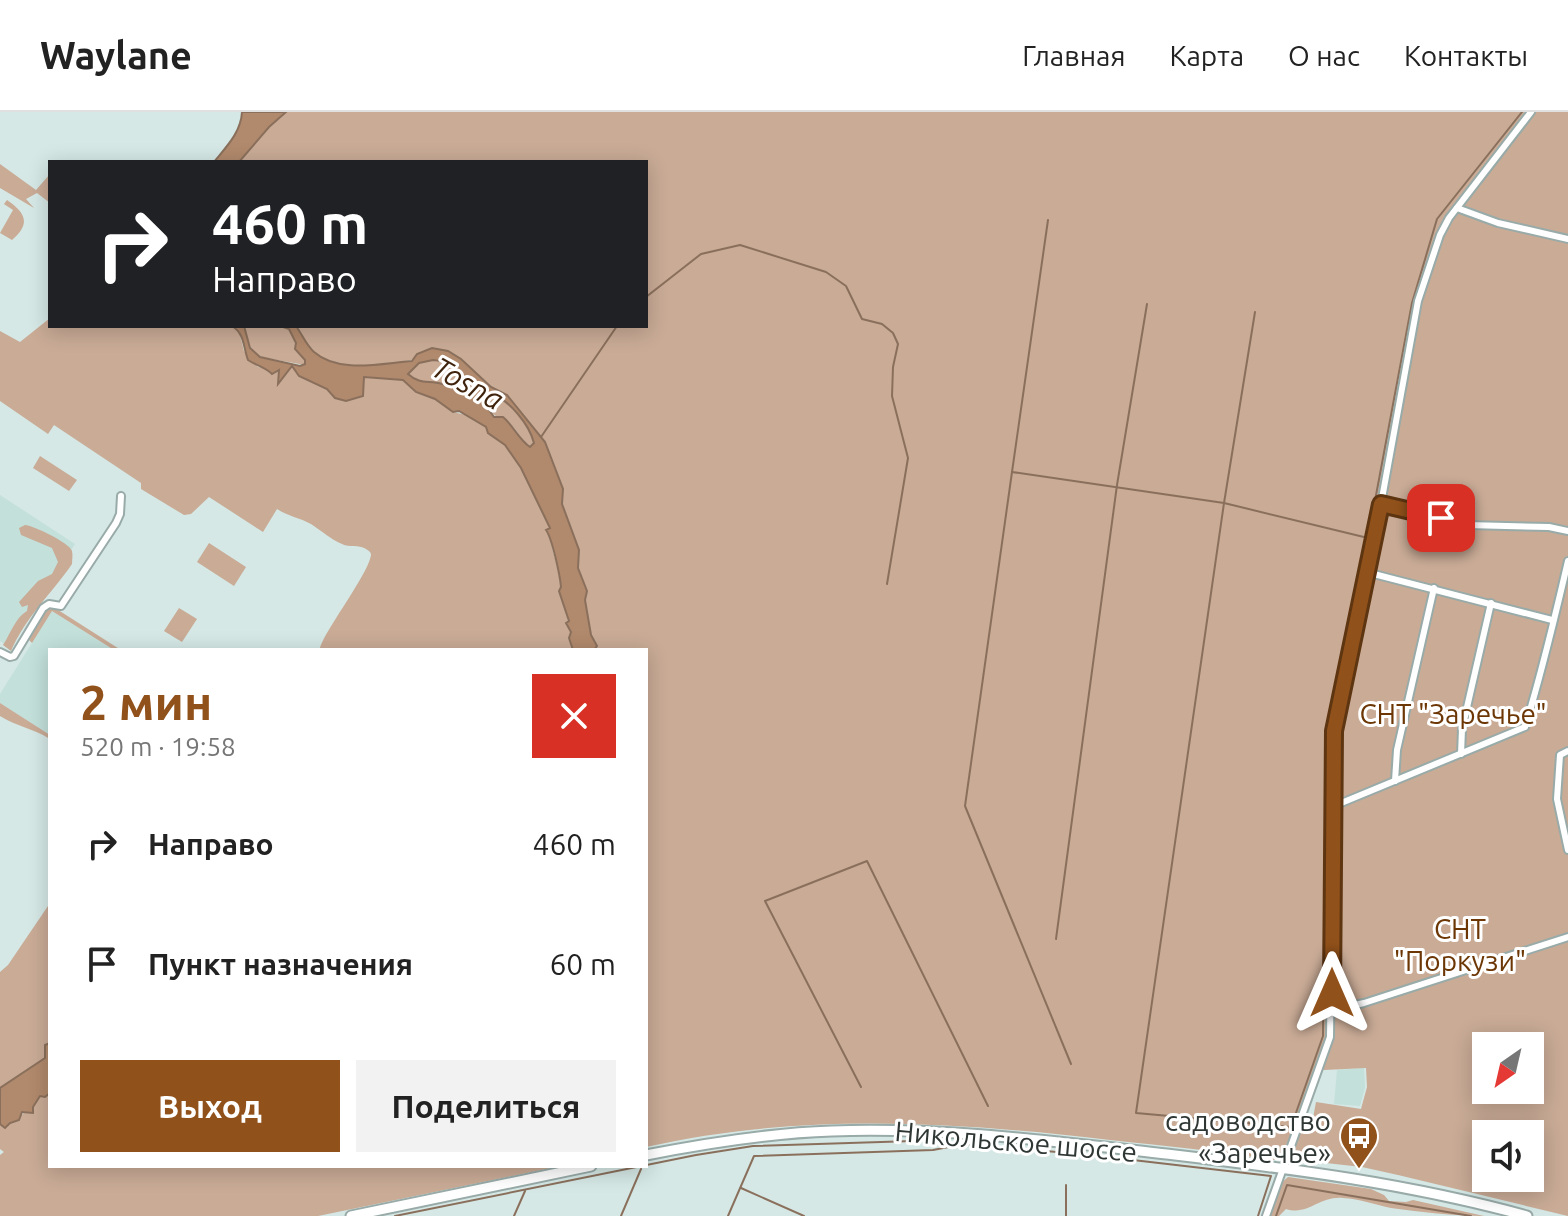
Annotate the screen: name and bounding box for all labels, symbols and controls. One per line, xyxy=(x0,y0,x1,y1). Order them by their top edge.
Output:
text: Waylane xyxy=(40,34,192,76)
text: Главная xyxy=(1022,40,1125,71)
text: Карта xyxy=(1169,40,1244,71)
text: О нас xyxy=(1288,40,1360,71)
text: Контакты xyxy=(1404,40,1528,71)
icon: right xyxy=(80,192,184,296)
text: 460 m xyxy=(212,192,368,255)
text: Направо xyxy=(212,258,357,299)
water label: Tosna xyxy=(427,350,509,416)
pin xyxy=(1407,484,1475,552)
icon: arrive xyxy=(1419,496,1463,540)
button: close xyxy=(532,674,616,758)
text: 2 мин xyxy=(80,675,212,729)
park label: СНТ "Заречье" xyxy=(1359,698,1547,729)
text: 520 m · 19:58 xyxy=(80,732,236,761)
icon: right xyxy=(80,822,124,866)
text: Направо xyxy=(148,827,274,861)
text: 460 m xyxy=(532,827,616,861)
park label: СНТ "Поркузи" xyxy=(1394,913,1526,976)
icon: arrive xyxy=(80,942,124,986)
text: Пункт назначения xyxy=(148,947,413,981)
text: 60 m xyxy=(549,947,616,981)
position arrow xyxy=(1290,951,1374,1035)
north arrow xyxy=(1472,1032,1544,1104)
map controls xyxy=(1472,1032,1544,1192)
button: Выход xyxy=(80,1060,340,1152)
button: Поделиться xyxy=(356,1060,616,1152)
place label: садоводство «Заречье» xyxy=(1165,1105,1331,1168)
street label: Никольское шоссе xyxy=(894,1115,1138,1167)
bus stop icon: садоводство «Заречье» xyxy=(1338,1115,1380,1170)
button: sound xyxy=(1472,1120,1544,1192)

